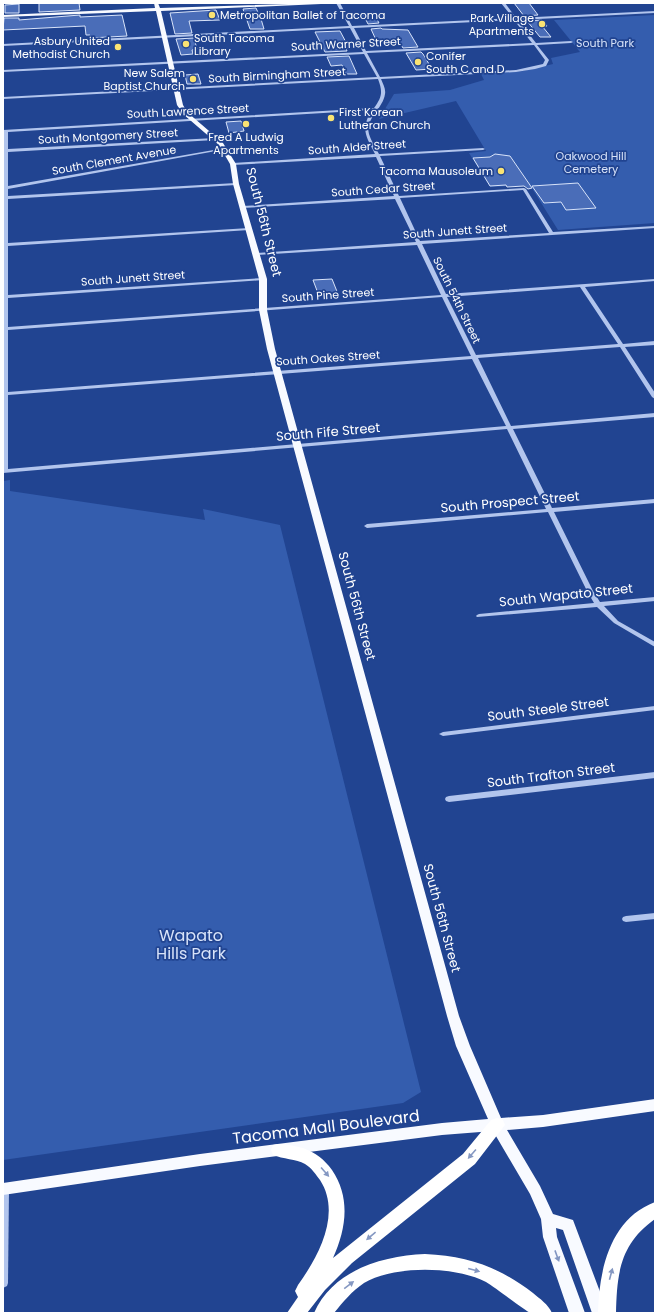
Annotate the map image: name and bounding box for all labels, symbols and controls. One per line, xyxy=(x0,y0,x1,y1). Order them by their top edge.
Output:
place label: Metropolitan Ballet of Tacoma xyxy=(220,7,386,23)
marker: Metropolitan Ballet of Tacoma xyxy=(207,10,217,20)
place label: Park Village Apartments xyxy=(469,10,534,39)
marker: Park Village Apartments xyxy=(537,19,547,29)
place label: South Tacoma Library xyxy=(194,30,274,59)
place label: Asbury United Methodist Church xyxy=(12,33,110,62)
street label: South Warner Street xyxy=(291,33,401,55)
park label: South Park xyxy=(576,35,634,51)
marker: South Tacoma Library xyxy=(181,39,191,49)
marker: Asbury United Methodist Church xyxy=(113,42,123,52)
place label: Conifer South C and D xyxy=(426,48,505,77)
marker: Conifer South C and D xyxy=(413,57,423,67)
street label: South Birmingham Street xyxy=(208,63,346,87)
place label: New Salem Baptist Church xyxy=(104,65,185,94)
marker: New Salem Baptist Church xyxy=(188,74,198,84)
street label: South Lawrence Street xyxy=(126,100,250,122)
place label: First Korean Lutheran Church xyxy=(339,104,431,133)
marker: First Korean Lutheran Church xyxy=(326,113,336,123)
marker: Fred A Ludwig Apartments xyxy=(241,119,251,129)
street label: South Montgomery Street xyxy=(38,124,178,148)
place label: Fred A Ludwig Apartments xyxy=(208,129,284,158)
street label: South Alder Street xyxy=(307,136,407,158)
street label: South Clement Avenue xyxy=(51,141,178,179)
park label: Oakwood Hill Cemetery xyxy=(556,148,626,177)
place label: Tacoma Mausoleum xyxy=(380,163,493,179)
street label: South 56th Street xyxy=(241,165,287,279)
marker: Tacoma Mausoleum xyxy=(496,166,506,176)
street label: South Cedar Street xyxy=(331,177,435,201)
street label: South Junett Street xyxy=(402,219,508,243)
street label: South 54th Street xyxy=(429,254,485,346)
street label: South Junett Street xyxy=(80,266,186,290)
street label: South Pine Street xyxy=(281,284,375,306)
street label: South Oakes Street xyxy=(276,346,380,370)
street label: South Fife Street xyxy=(275,418,381,446)
street label: South Prospect Street xyxy=(440,486,580,518)
street label: South 56th Street xyxy=(333,550,381,663)
street label: South Wapato Street xyxy=(498,578,634,611)
street label: South Steele Street xyxy=(486,692,610,726)
street label: South Trafton Street xyxy=(486,758,616,792)
street label: South 56th Street xyxy=(418,862,466,975)
park label: Wapato Hills Park xyxy=(156,924,227,965)
street label: Tacoma Mall Boulevard xyxy=(231,1104,421,1150)
one-way arrow xyxy=(468,1149,477,1160)
one-way arrow xyxy=(320,1167,329,1178)
one-way arrow xyxy=(366,1231,377,1240)
one-way arrow xyxy=(555,1251,561,1263)
one-way arrow xyxy=(468,1267,480,1273)
one-way arrow xyxy=(608,1268,614,1280)
one-way arrow xyxy=(344,1280,355,1289)

